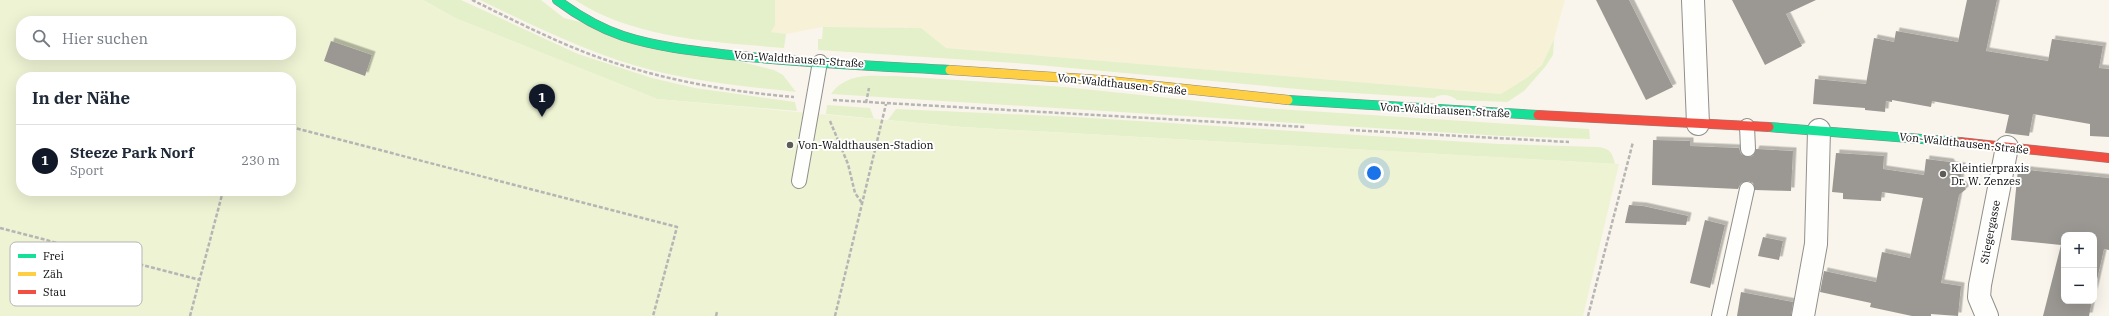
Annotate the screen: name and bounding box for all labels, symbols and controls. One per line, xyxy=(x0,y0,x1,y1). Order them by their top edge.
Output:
search box xyxy=(16,16,296,60)
icon: search xyxy=(30,27,52,49)
text: Hier suchen xyxy=(62,29,148,48)
street label: Von-Waldthausen-Straße xyxy=(734,47,864,71)
street label: Von-Waldthausen-Straße xyxy=(1057,70,1187,98)
pin: 1 xyxy=(529,84,555,117)
text: In der Nähe xyxy=(32,87,130,109)
street label: Von-Waldthausen-Straße xyxy=(1380,100,1510,120)
street label: Von-Waldthausen-Straße xyxy=(1899,129,2029,157)
place label: Von-Waldthausen-Stadion xyxy=(798,138,934,152)
marker: Von-Waldthausen-Stadion xyxy=(785,140,795,150)
text: Steeze Park Norf xyxy=(70,143,194,162)
text: 1 xyxy=(41,152,49,169)
text: 230 m xyxy=(241,152,280,169)
place label: Kleintierpraxis Dr. W. Zenzes xyxy=(1951,161,2029,188)
text: Sport xyxy=(70,162,104,179)
your location xyxy=(1364,163,1384,183)
marker: Kleintierpraxis Dr. W. Zenzes xyxy=(1938,169,1948,179)
street label: Stiegergasse xyxy=(1977,199,2003,265)
map controls xyxy=(2061,232,2097,304)
button: + xyxy=(2061,232,2097,268)
legend xyxy=(10,242,142,306)
text: Frei xyxy=(43,249,64,263)
text: Zäh xyxy=(43,267,63,281)
button: − xyxy=(2061,268,2097,304)
text: Stau xyxy=(43,285,66,299)

